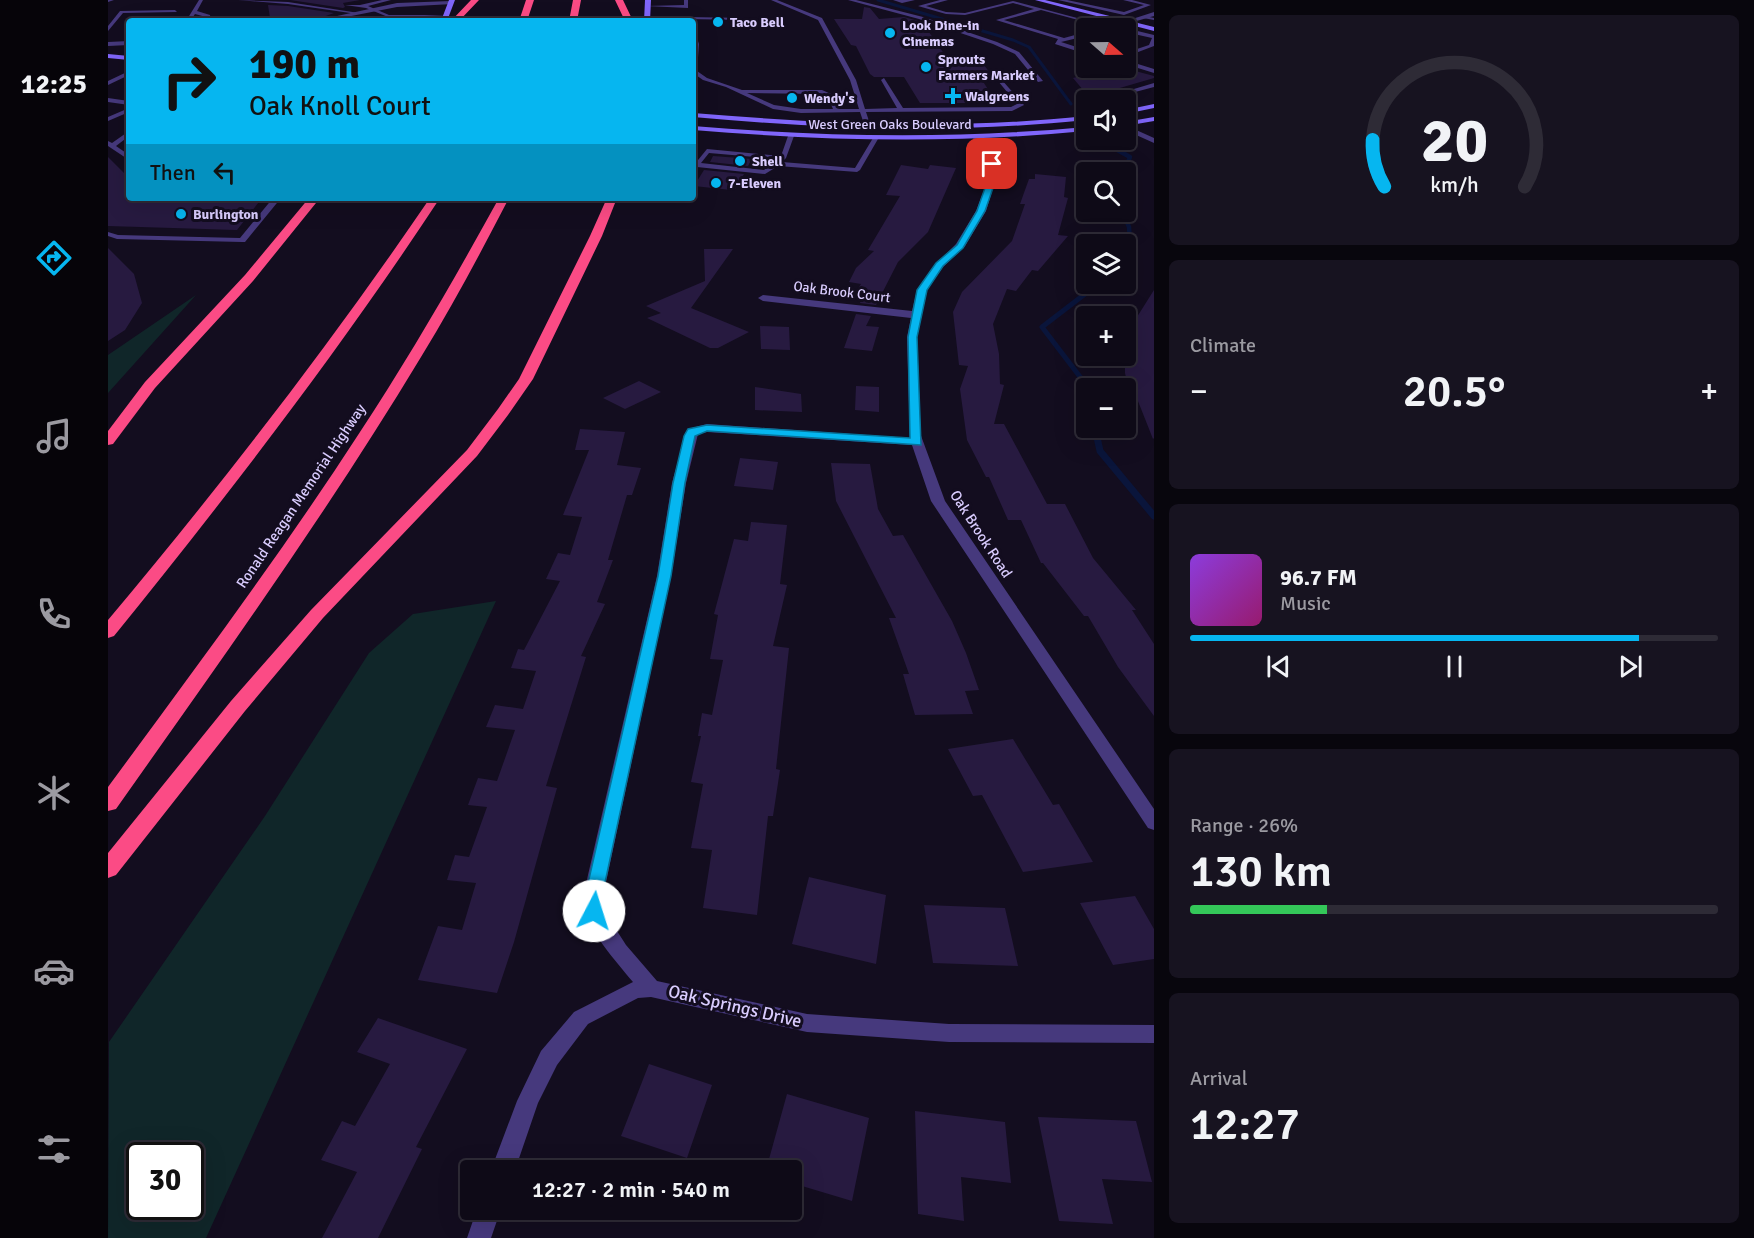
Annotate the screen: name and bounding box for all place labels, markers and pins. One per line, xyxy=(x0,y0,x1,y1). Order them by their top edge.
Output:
place label: Taco Bell xyxy=(730,14,785,31)
marker: Taco Bell xyxy=(711,15,725,29)
place label: Look Dine-in Cinemas xyxy=(902,17,980,50)
marker: Look Dine-in Cinemas xyxy=(883,26,897,40)
place label: Sprouts Farmers Market xyxy=(938,51,1035,84)
marker: Sprouts Farmers Market xyxy=(919,60,933,74)
place label: Walgreens xyxy=(965,88,1029,105)
marker: Walgreens xyxy=(946,89,960,103)
place label: Wendy's xyxy=(804,90,855,107)
marker: Wendy's xyxy=(785,91,799,105)
pin xyxy=(966,138,1017,189)
place label: Shell xyxy=(752,153,784,170)
marker: Shell xyxy=(733,154,747,168)
place label: 7-Eleven xyxy=(728,175,781,192)
marker: 7-Eleven xyxy=(709,176,723,190)
place label: Burlington xyxy=(193,206,259,223)
marker: Burlington xyxy=(174,207,188,221)

